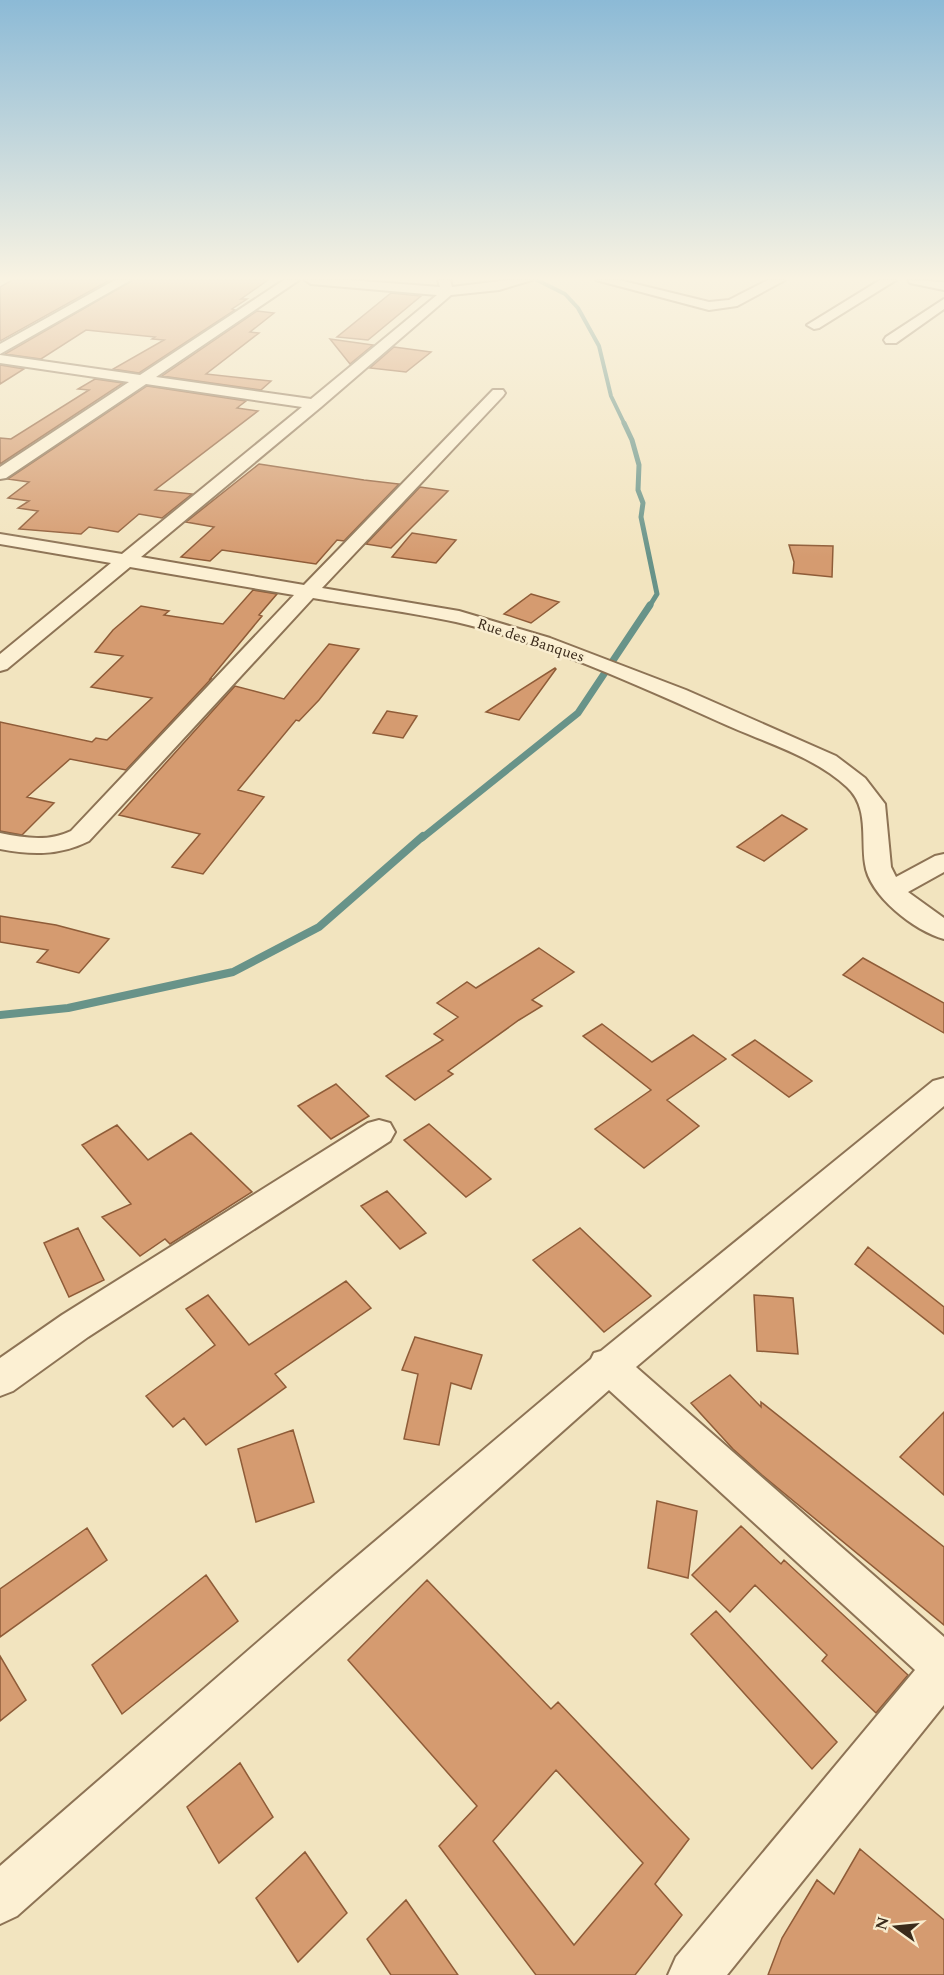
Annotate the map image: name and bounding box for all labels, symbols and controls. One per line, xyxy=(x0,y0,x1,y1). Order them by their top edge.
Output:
street label: Rue des Banques xyxy=(474,612,588,669)
north arrow xyxy=(866,1897,926,1957)
text: N xyxy=(869,1914,896,1933)

